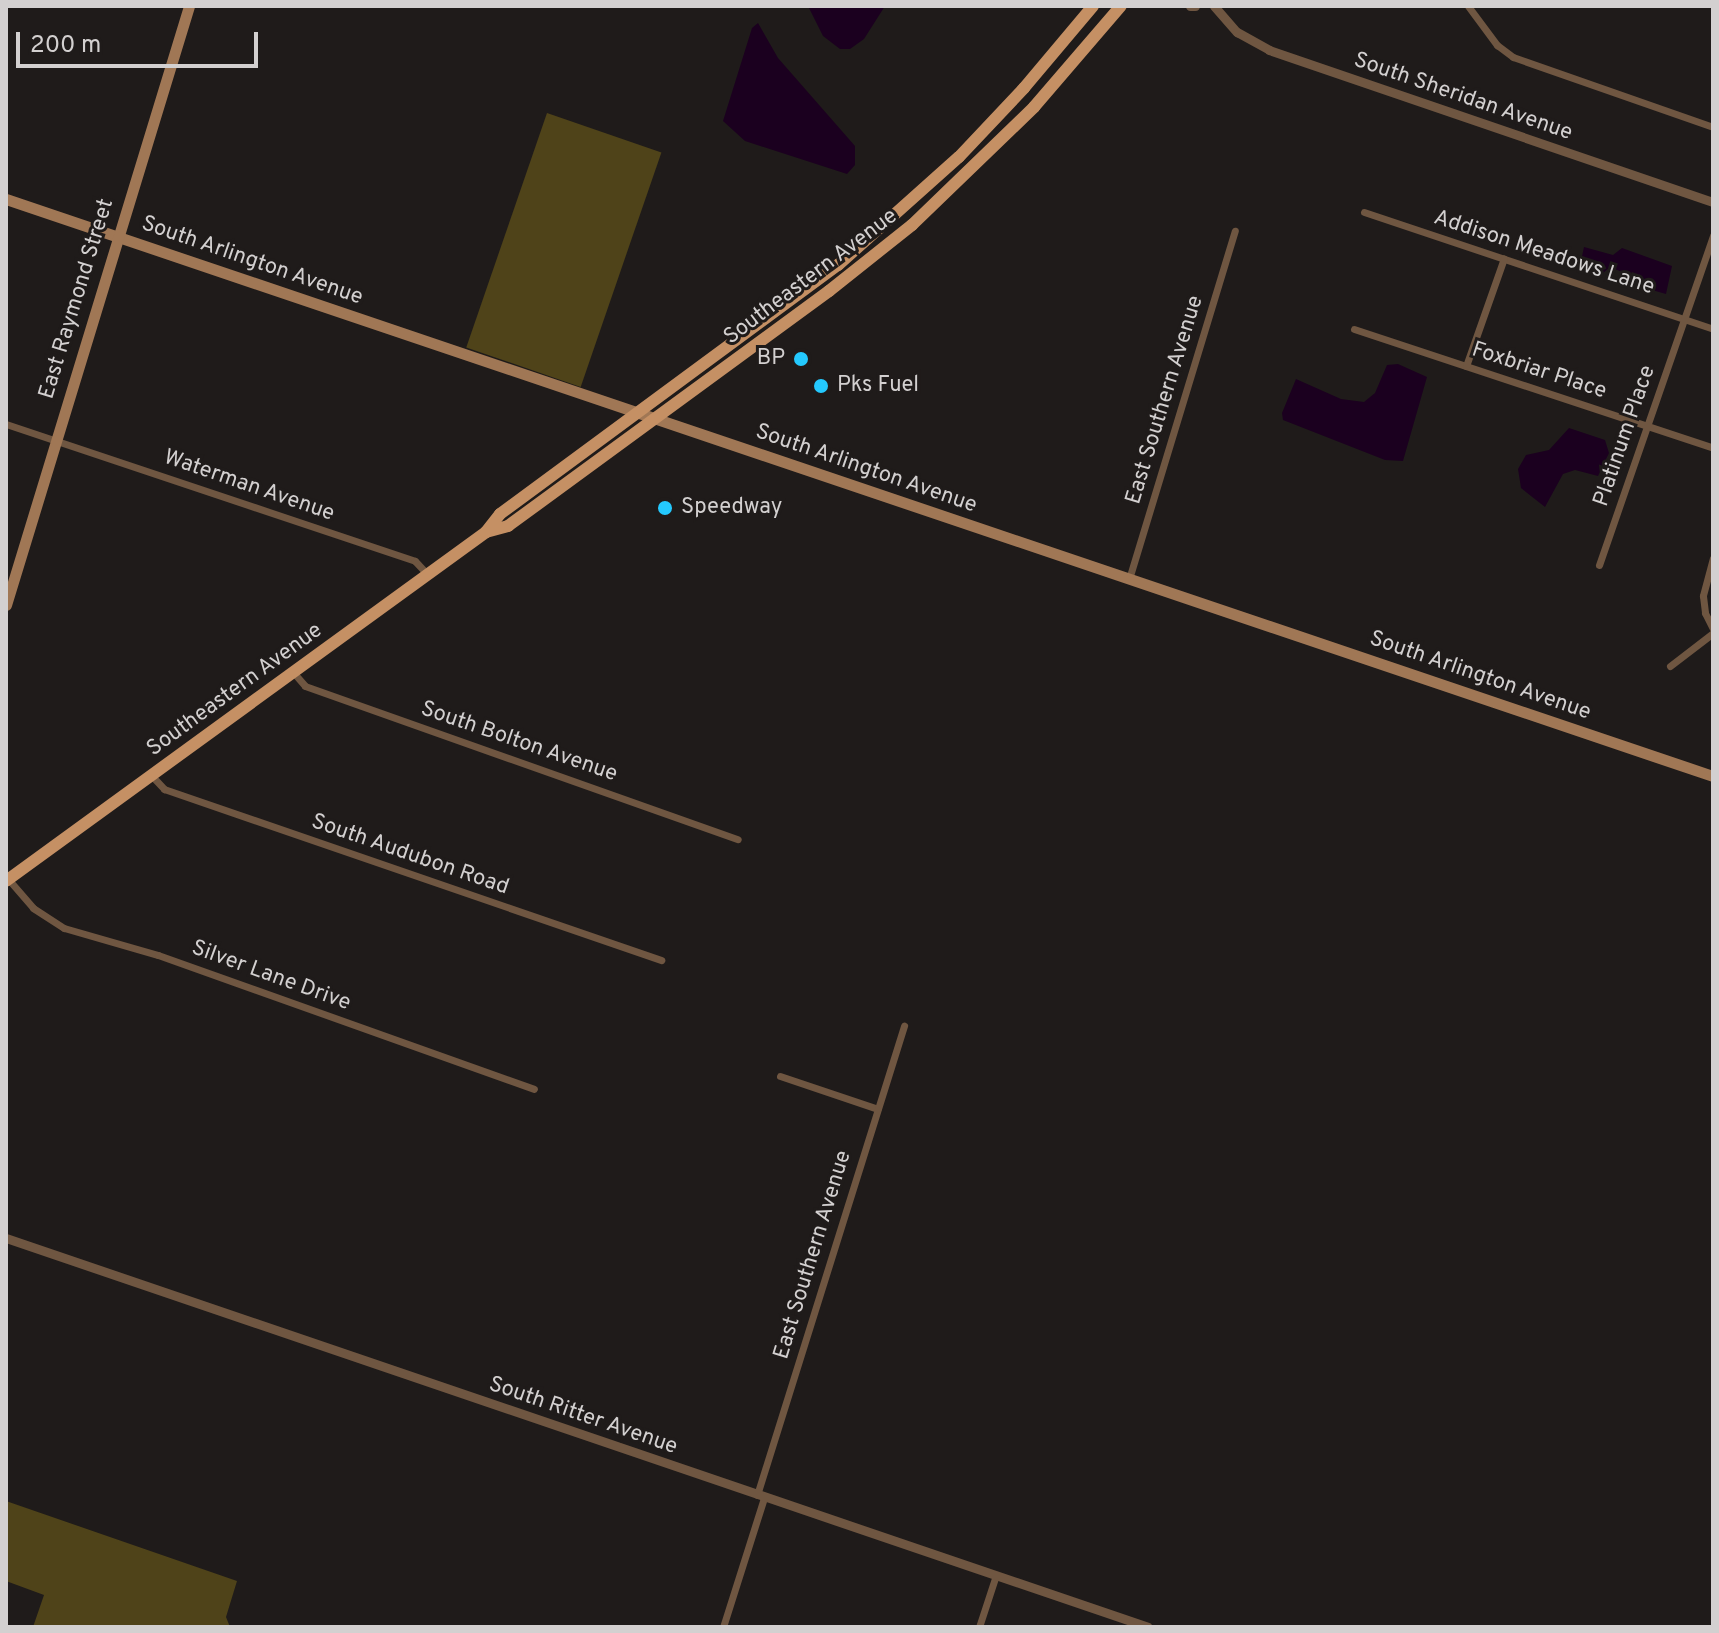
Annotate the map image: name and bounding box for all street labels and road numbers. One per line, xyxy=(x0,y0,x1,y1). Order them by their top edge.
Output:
street label: South Sheridan Avenue xyxy=(1350,47,1576,147)
street label: East Raymond Street xyxy=(34,196,120,402)
street label: Southeastern Avenue xyxy=(719,203,903,351)
street label: Addison Meadows Lane xyxy=(1430,205,1658,301)
street label: South Arlington Avenue xyxy=(137,210,367,312)
street label: East Southern Avenue xyxy=(1121,292,1209,508)
street label: Foxbriar Place xyxy=(1468,337,1610,405)
street label: Platinum Place xyxy=(1588,362,1662,510)
street label: South Arlington Avenue xyxy=(751,418,981,520)
street label: Waterman Avenue xyxy=(160,444,338,528)
street label: Southeastern Avenue xyxy=(142,617,328,763)
street label: South Arlington Avenue xyxy=(1365,625,1595,727)
street label: South Bolton Avenue xyxy=(417,696,621,788)
street label: South Audubon Road xyxy=(307,809,513,901)
street label: Silver Lane Drive xyxy=(188,935,354,1017)
street label: East Southern Avenue xyxy=(769,1147,857,1363)
street label: South Ritter Avenue xyxy=(485,1371,681,1461)

